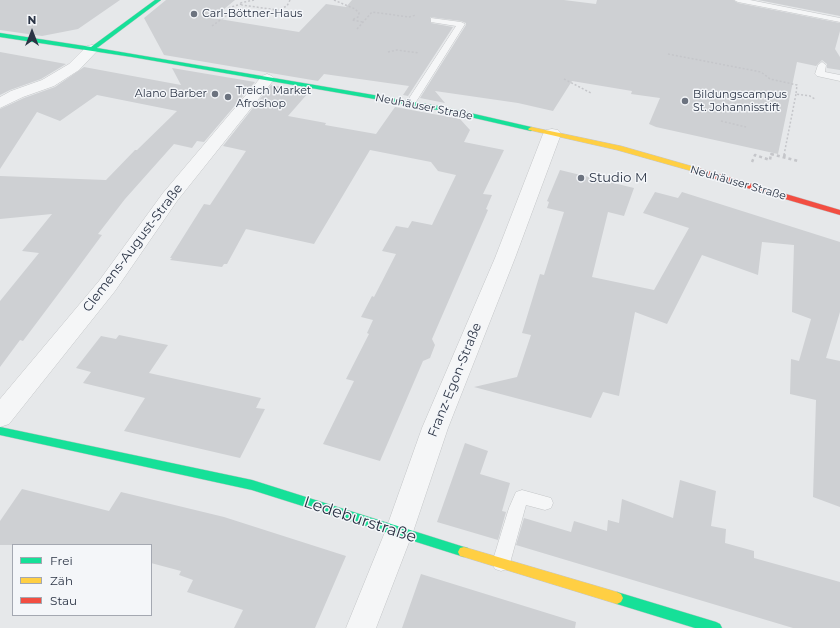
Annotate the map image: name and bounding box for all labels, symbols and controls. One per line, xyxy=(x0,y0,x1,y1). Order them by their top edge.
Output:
place label: Carl-Böttner-Haus xyxy=(202,7,302,21)
marker: Carl-Böttner-Haus xyxy=(189,9,199,19)
north arrow xyxy=(12,12,52,52)
text: N xyxy=(28,13,36,27)
place label: Treich Market Afroshop xyxy=(236,84,311,110)
place label: Alano Barber xyxy=(135,87,207,101)
place label: Bildungscampus St. Johannisstift xyxy=(693,88,787,114)
marker: Alano Barber xyxy=(210,89,220,99)
street label: Neuhäuser Straße xyxy=(374,91,474,123)
marker: Treich Market Afroshop xyxy=(223,92,233,102)
marker: Bildungscampus St. Johannisstift xyxy=(680,96,690,106)
street label: Neuhäuser Straße xyxy=(688,163,788,203)
place label: Studio M xyxy=(589,170,647,186)
marker: Studio M xyxy=(576,173,586,183)
street label: Clemens-August-Straße xyxy=(80,181,186,315)
street label: Franz-Egon-Straße xyxy=(425,321,485,439)
street label: Ledeburstraße xyxy=(301,493,419,547)
legend xyxy=(12,544,152,616)
text: Frei xyxy=(50,553,73,568)
text: Zäh xyxy=(50,573,73,588)
text: Stau xyxy=(50,593,77,608)

